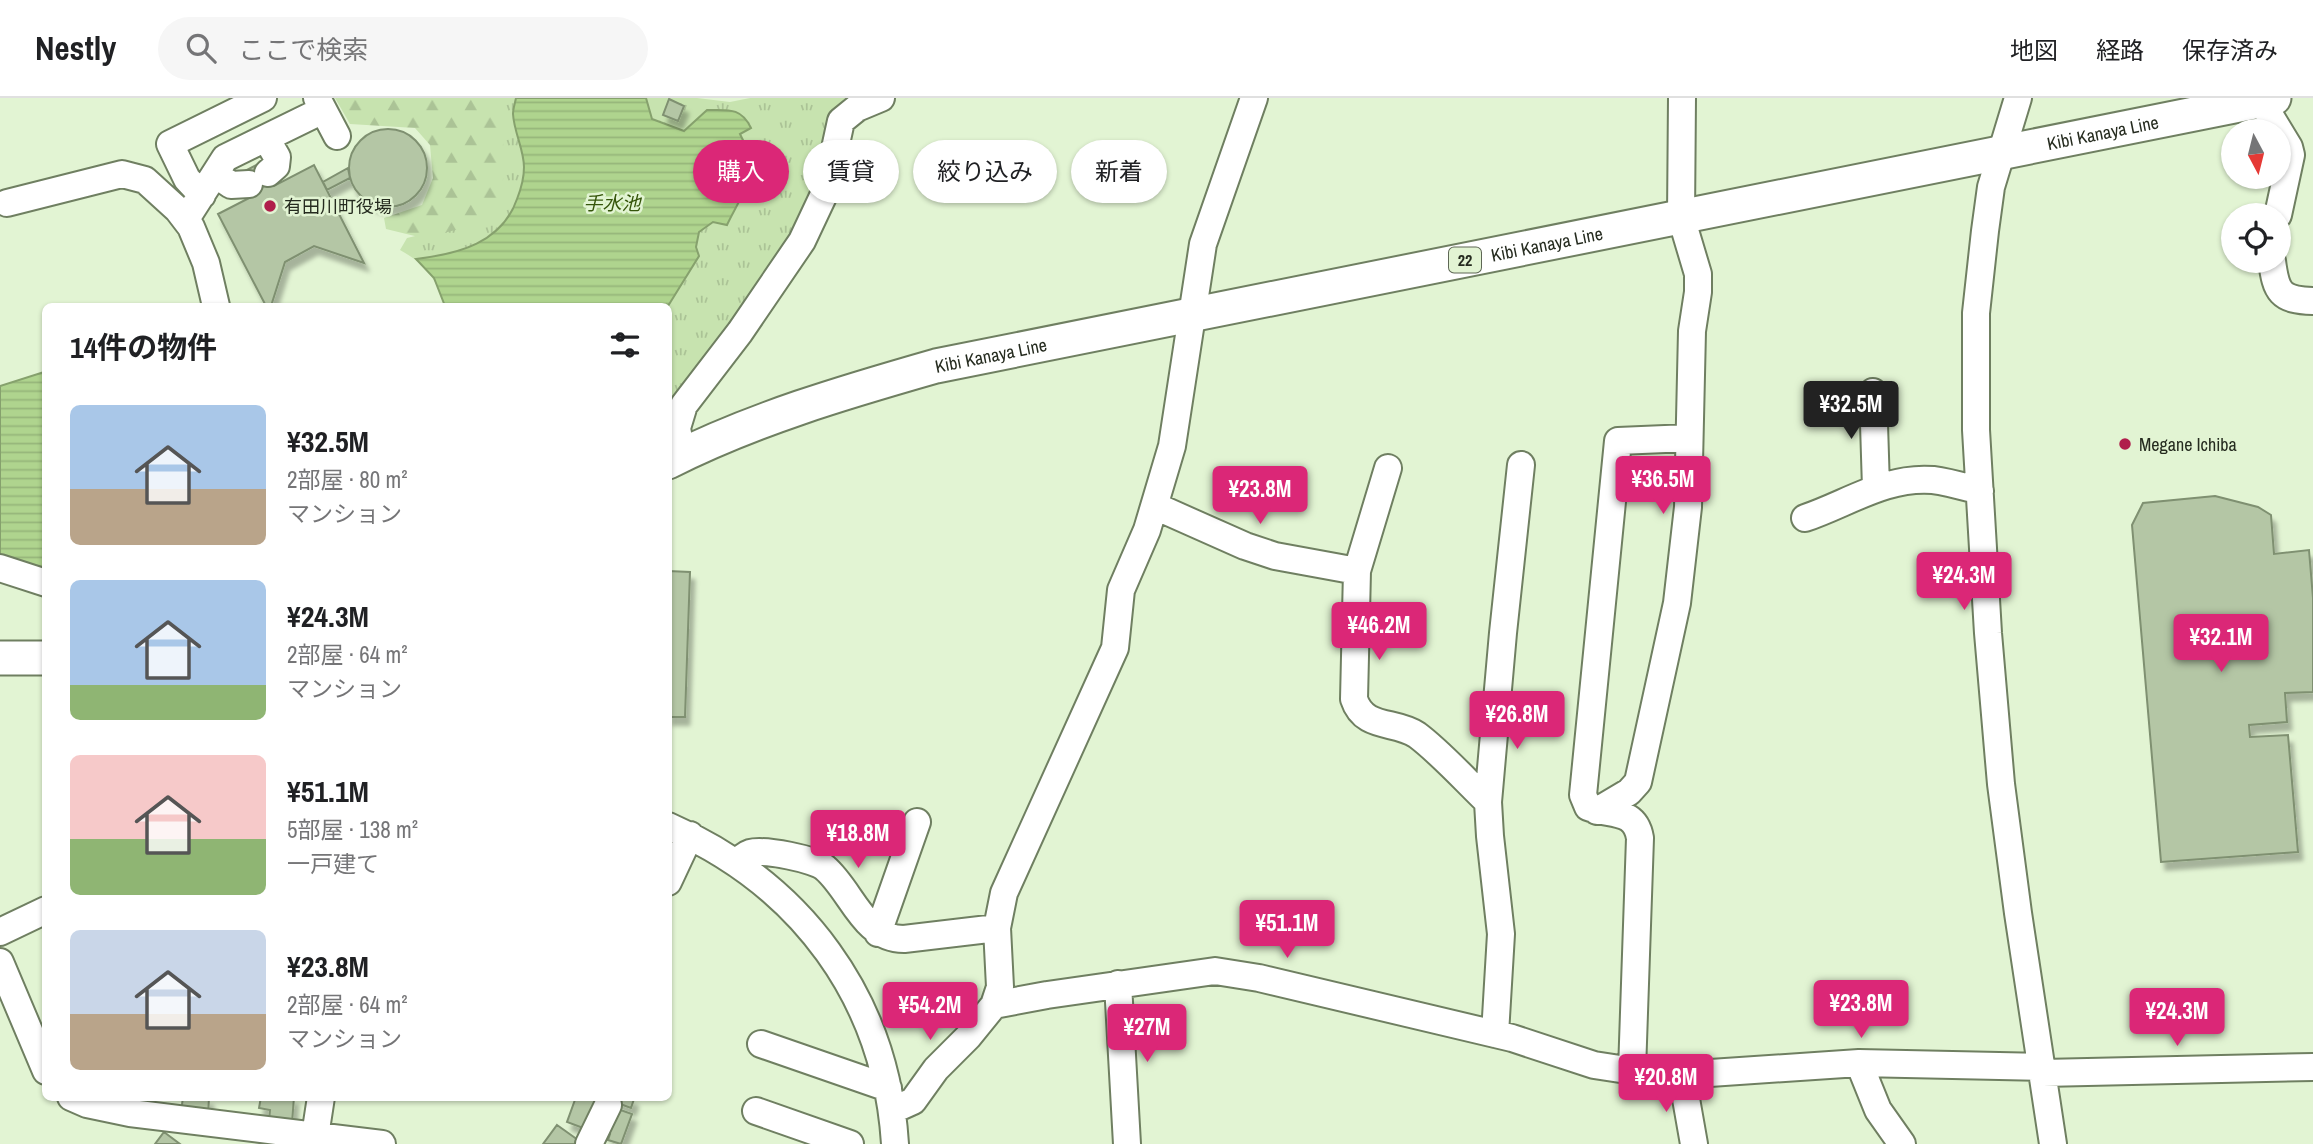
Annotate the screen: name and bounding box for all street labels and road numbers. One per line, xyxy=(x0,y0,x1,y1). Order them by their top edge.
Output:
street label: Kibi Kanaya Line xyxy=(2045,109,2161,156)
street label: Kibi Kanaya Line xyxy=(1489,220,1605,267)
road number: 22 xyxy=(1449,248,1481,272)
street label: Kibi Kanaya Line xyxy=(933,332,1049,378)

